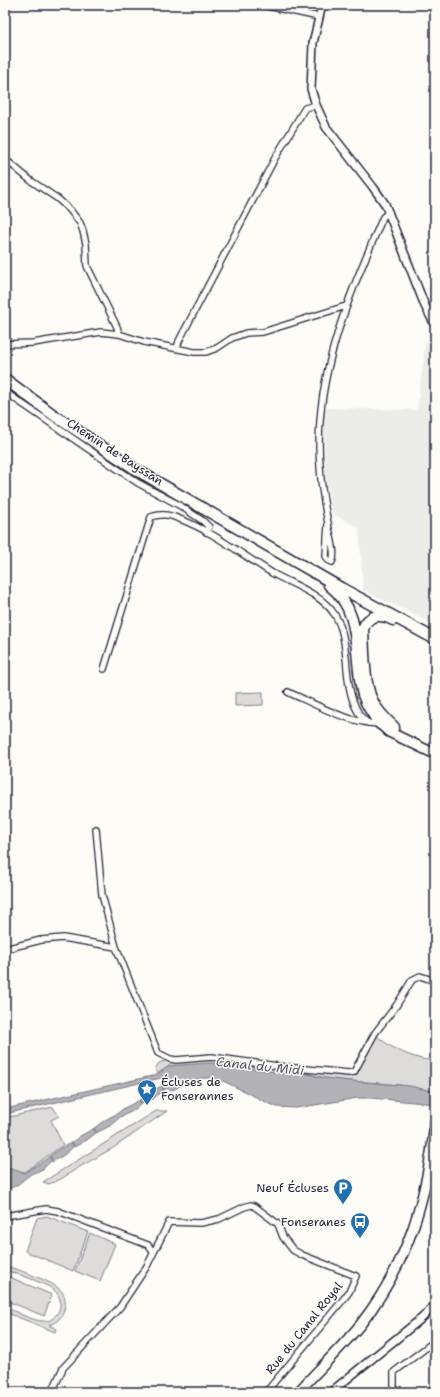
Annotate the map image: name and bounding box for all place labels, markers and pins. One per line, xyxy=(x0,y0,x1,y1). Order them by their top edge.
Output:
place label: Écluses de Fonserannes xyxy=(161,1074,234,1104)
place icon: Écluses de Fonserannes xyxy=(136,1078,158,1106)
parking icon: Neuf Écluses xyxy=(332,1177,354,1205)
place label: Neuf Écluses xyxy=(256,1180,329,1196)
bus stop icon: Fonseranes xyxy=(349,1211,371,1239)
place label: Fonseranes xyxy=(281,1214,346,1230)

